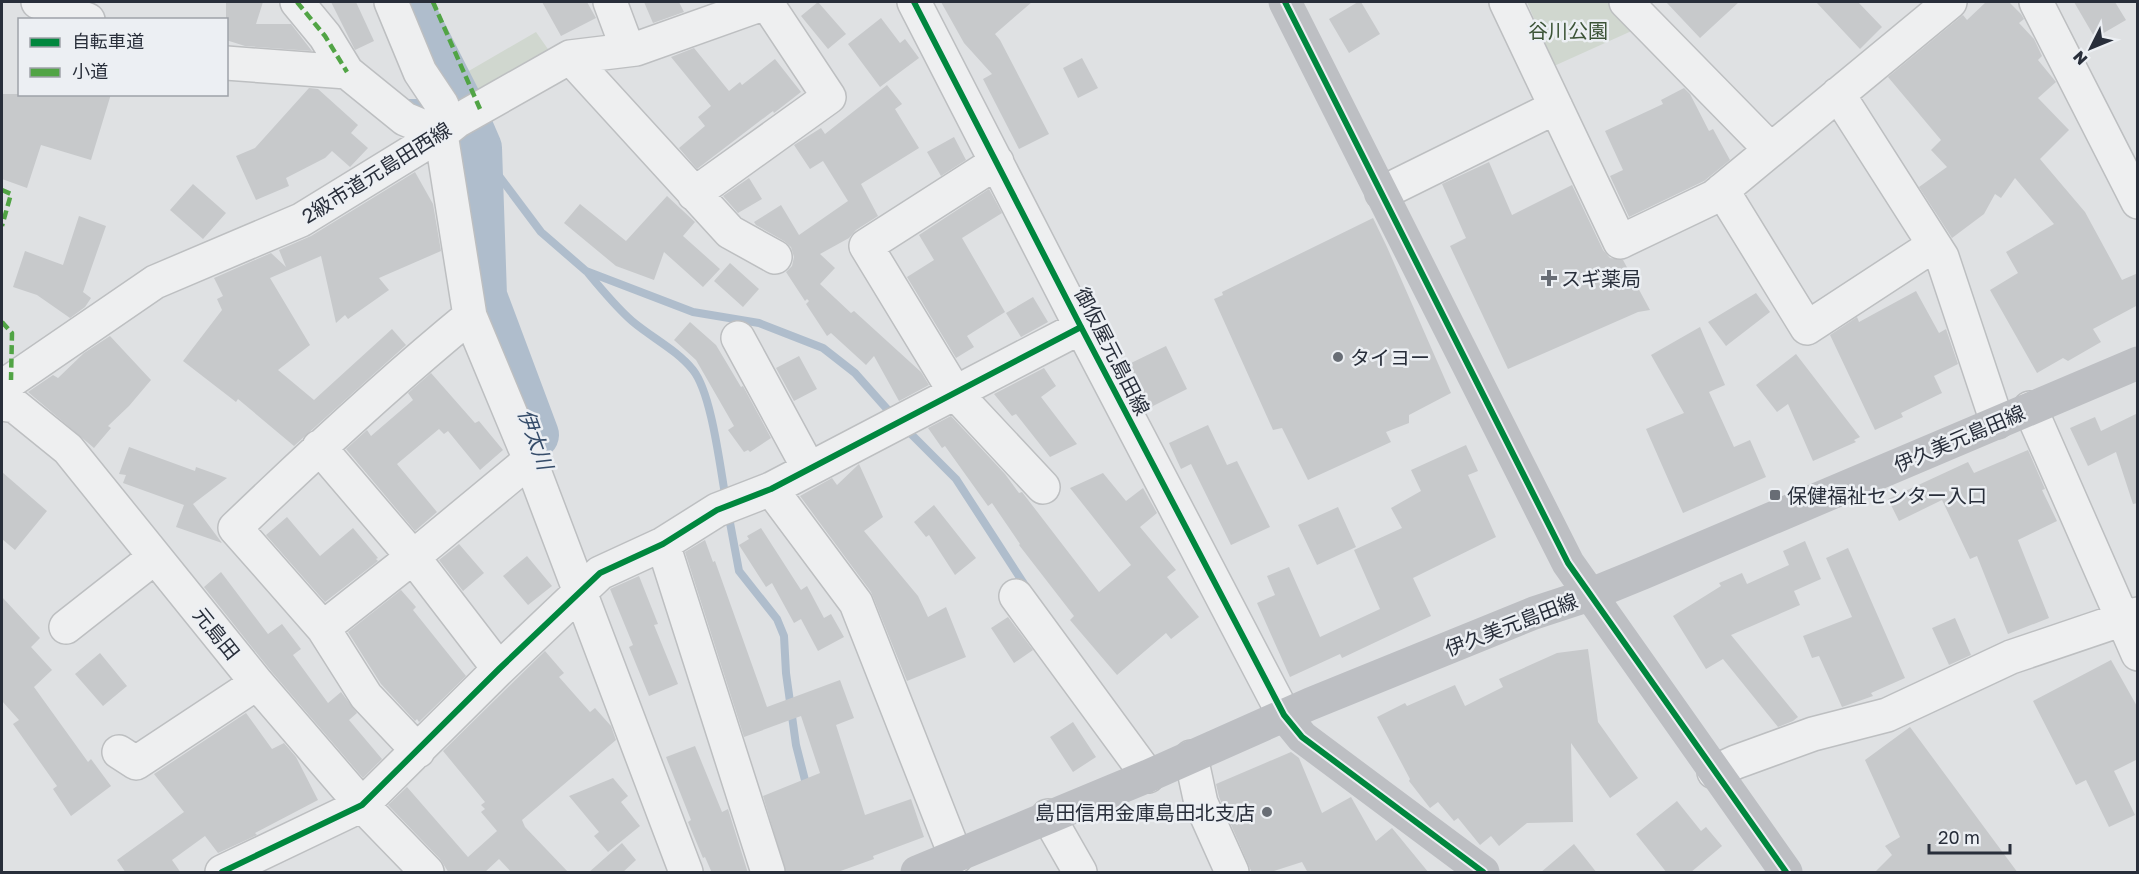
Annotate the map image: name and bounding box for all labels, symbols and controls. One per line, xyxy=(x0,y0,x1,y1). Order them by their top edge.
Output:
legend xyxy=(18,18,228,96)
park label: 谷川公園 xyxy=(1528,18,1608,42)
north arrow xyxy=(2061,18,2121,78)
text: 自転車道 xyxy=(72,30,144,52)
text: N xyxy=(2069,47,2091,70)
text: 小道 xyxy=(72,60,108,82)
street label: 2級市道元島田西線 xyxy=(297,116,455,228)
place label: スギ薬局 xyxy=(1561,266,1641,290)
marker: スギ薬局 xyxy=(1542,271,1556,285)
street label: 御仮屋元島田線 xyxy=(1071,283,1155,419)
place label: タイヨー xyxy=(1350,345,1430,369)
marker: タイヨー xyxy=(1331,350,1345,364)
street label: 伊久美元島田線 xyxy=(1890,400,2028,476)
water label: 伊太川 xyxy=(513,405,560,475)
place label: 保健福祉センター入口 xyxy=(1787,483,1987,507)
marker: 保健福祉センター入口 xyxy=(1768,488,1782,502)
street label: 伊久美元島田線 xyxy=(1441,588,1581,660)
street label: 元島田 xyxy=(189,602,245,664)
place label: 島田信用金庫島田北支店 xyxy=(1035,800,1255,824)
marker: 島田信用金庫島田北支店 xyxy=(1260,805,1274,819)
scale bar xyxy=(1929,817,2010,855)
text: 20 m xyxy=(1938,826,1980,848)

